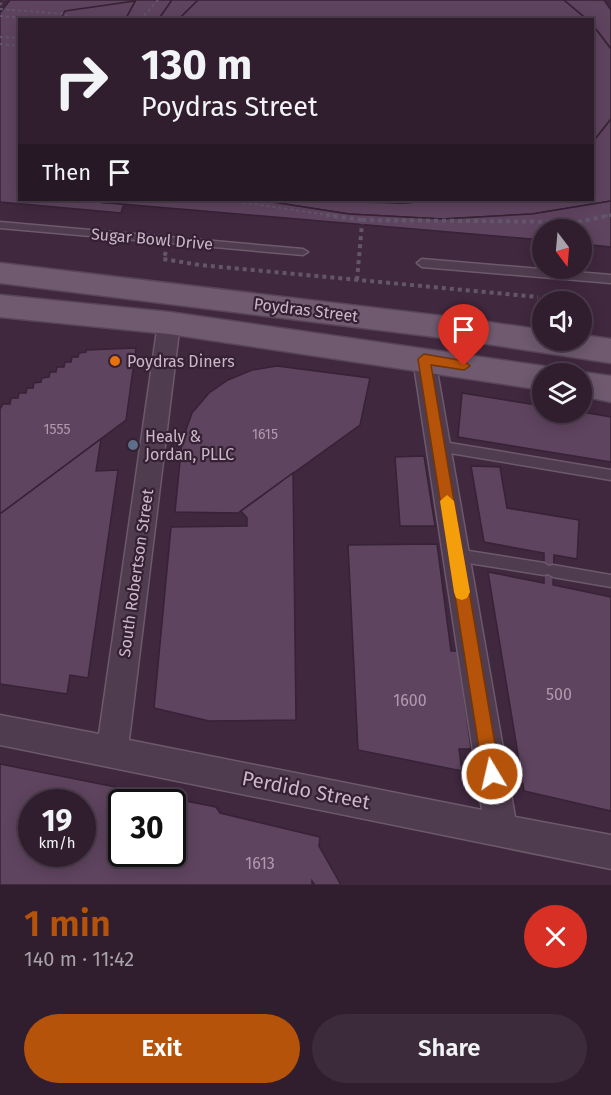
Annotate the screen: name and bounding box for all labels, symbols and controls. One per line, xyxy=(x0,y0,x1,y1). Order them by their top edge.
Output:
text: 130 m xyxy=(141,40,252,90)
icon: right xyxy=(42,42,120,120)
text: Poydras Street xyxy=(141,91,318,123)
icon: arrive xyxy=(103,156,136,189)
text: Then xyxy=(42,159,91,186)
north arrow xyxy=(532,219,592,279)
map controls xyxy=(532,219,592,423)
street label: Sugar Bowl Drive xyxy=(90,224,214,254)
button: sound xyxy=(532,291,592,351)
street label: Poydras Street xyxy=(253,294,359,326)
pin xyxy=(438,304,489,366)
icon: arrive xyxy=(447,313,480,346)
place label: Poydras Diners xyxy=(127,352,235,371)
marker: Poydras Diners xyxy=(108,354,122,368)
button: layers xyxy=(532,363,592,423)
house number: 1555 xyxy=(44,421,70,438)
house number: 1615 xyxy=(252,426,278,443)
place label: Healy & Jordan, PLLC xyxy=(145,427,234,464)
marker: Healy & Jordan, PLLC xyxy=(126,438,140,452)
street label: South Robertson Street xyxy=(115,488,157,658)
house number: 500 xyxy=(546,685,572,704)
house number: 1600 xyxy=(393,691,427,710)
position arrow xyxy=(460,742,524,806)
street label: Perdido Street xyxy=(240,766,373,814)
speed limit sign: 30 xyxy=(108,789,186,867)
text: 19 xyxy=(42,803,72,839)
text: km/h xyxy=(38,834,76,852)
house number: 1613 xyxy=(245,854,275,873)
text: 1 min xyxy=(24,902,111,946)
button: close xyxy=(524,905,587,968)
text: 140 m · 11:42 xyxy=(24,947,134,971)
button: Exit xyxy=(24,1014,300,1083)
button: Share xyxy=(312,1014,587,1083)

